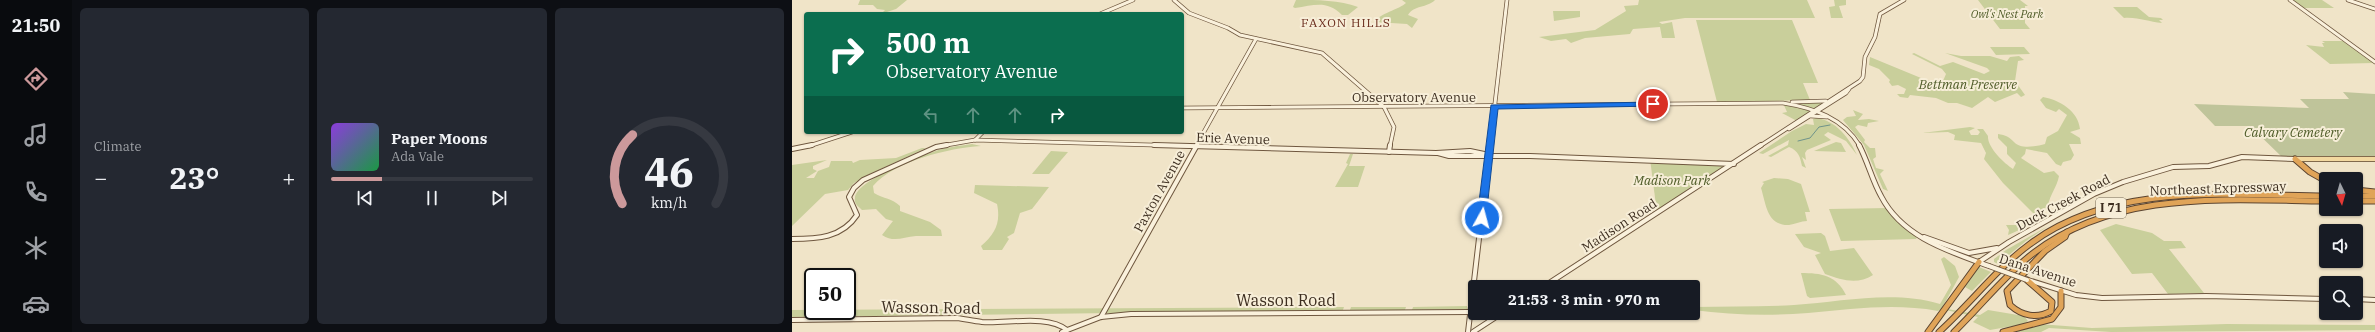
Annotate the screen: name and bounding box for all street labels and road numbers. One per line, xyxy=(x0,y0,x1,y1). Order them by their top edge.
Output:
street label: Observatory Avenue xyxy=(1352,89,1476,106)
street label: Erie Avenue xyxy=(1196,129,1270,148)
street label: Paxton Avenue xyxy=(1130,147,1189,235)
street label: Duck Creek Road xyxy=(2013,170,2113,234)
street label: Northeast Expressway xyxy=(2149,178,2287,199)
street label: Madison Road xyxy=(1578,195,1660,256)
road number: I 71 xyxy=(2096,198,2126,218)
street label: Dana Avenue xyxy=(1997,250,2079,291)
street label: Wasson Road xyxy=(1236,290,1336,310)
street label: Wasson Road xyxy=(881,296,981,318)

